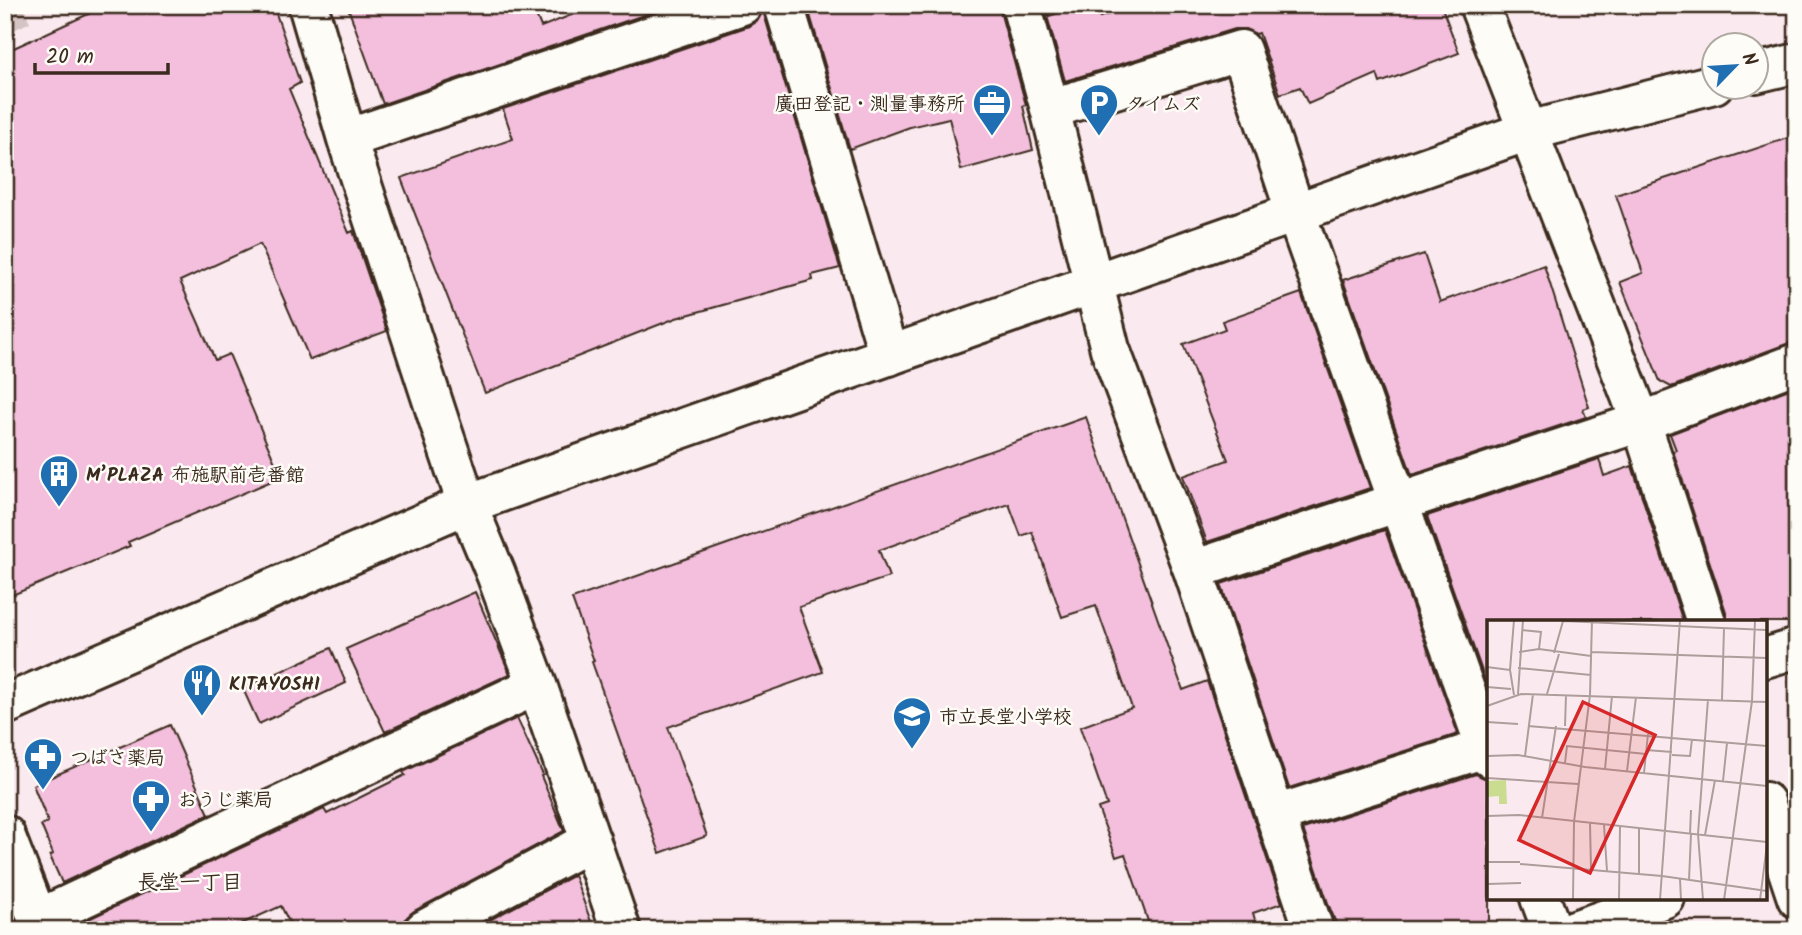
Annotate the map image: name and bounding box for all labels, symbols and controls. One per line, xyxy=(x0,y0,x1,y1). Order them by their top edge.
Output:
scale bar xyxy=(35,32,168,76)
north arrow xyxy=(1700,32,1770,102)
text: 20 m xyxy=(46,41,94,74)
text: N xyxy=(1732,48,1765,71)
office icon: 廣田登記・測量事務所 xyxy=(971,82,1013,137)
parking icon: タイムズ xyxy=(1078,82,1120,137)
place label: 廣田登記・測量事務所 xyxy=(775,90,965,120)
place label: タイムズ xyxy=(1126,90,1200,120)
building icon: M’PLAZA 布施駅前壱番館 xyxy=(38,453,80,508)
place label: M’PLAZA 布施駅前壱番館 xyxy=(86,461,304,491)
inset map xyxy=(1487,620,1767,900)
restaurant icon: KITAYOSHI xyxy=(181,662,223,717)
place label: KITAYOSHI xyxy=(229,670,320,700)
school or university icon: 市立長堂小学校 xyxy=(891,695,933,750)
place label: 市立長堂小学校 xyxy=(939,703,1072,733)
pharmacy icon: つばさ薬局 xyxy=(22,736,64,791)
place label: つばさ薬局 xyxy=(70,744,165,774)
pharmacy icon: おうじ薬局 xyxy=(130,778,172,833)
place label: おうじ薬局 xyxy=(178,786,273,816)
district label: 長堂一丁目 xyxy=(138,867,243,900)

